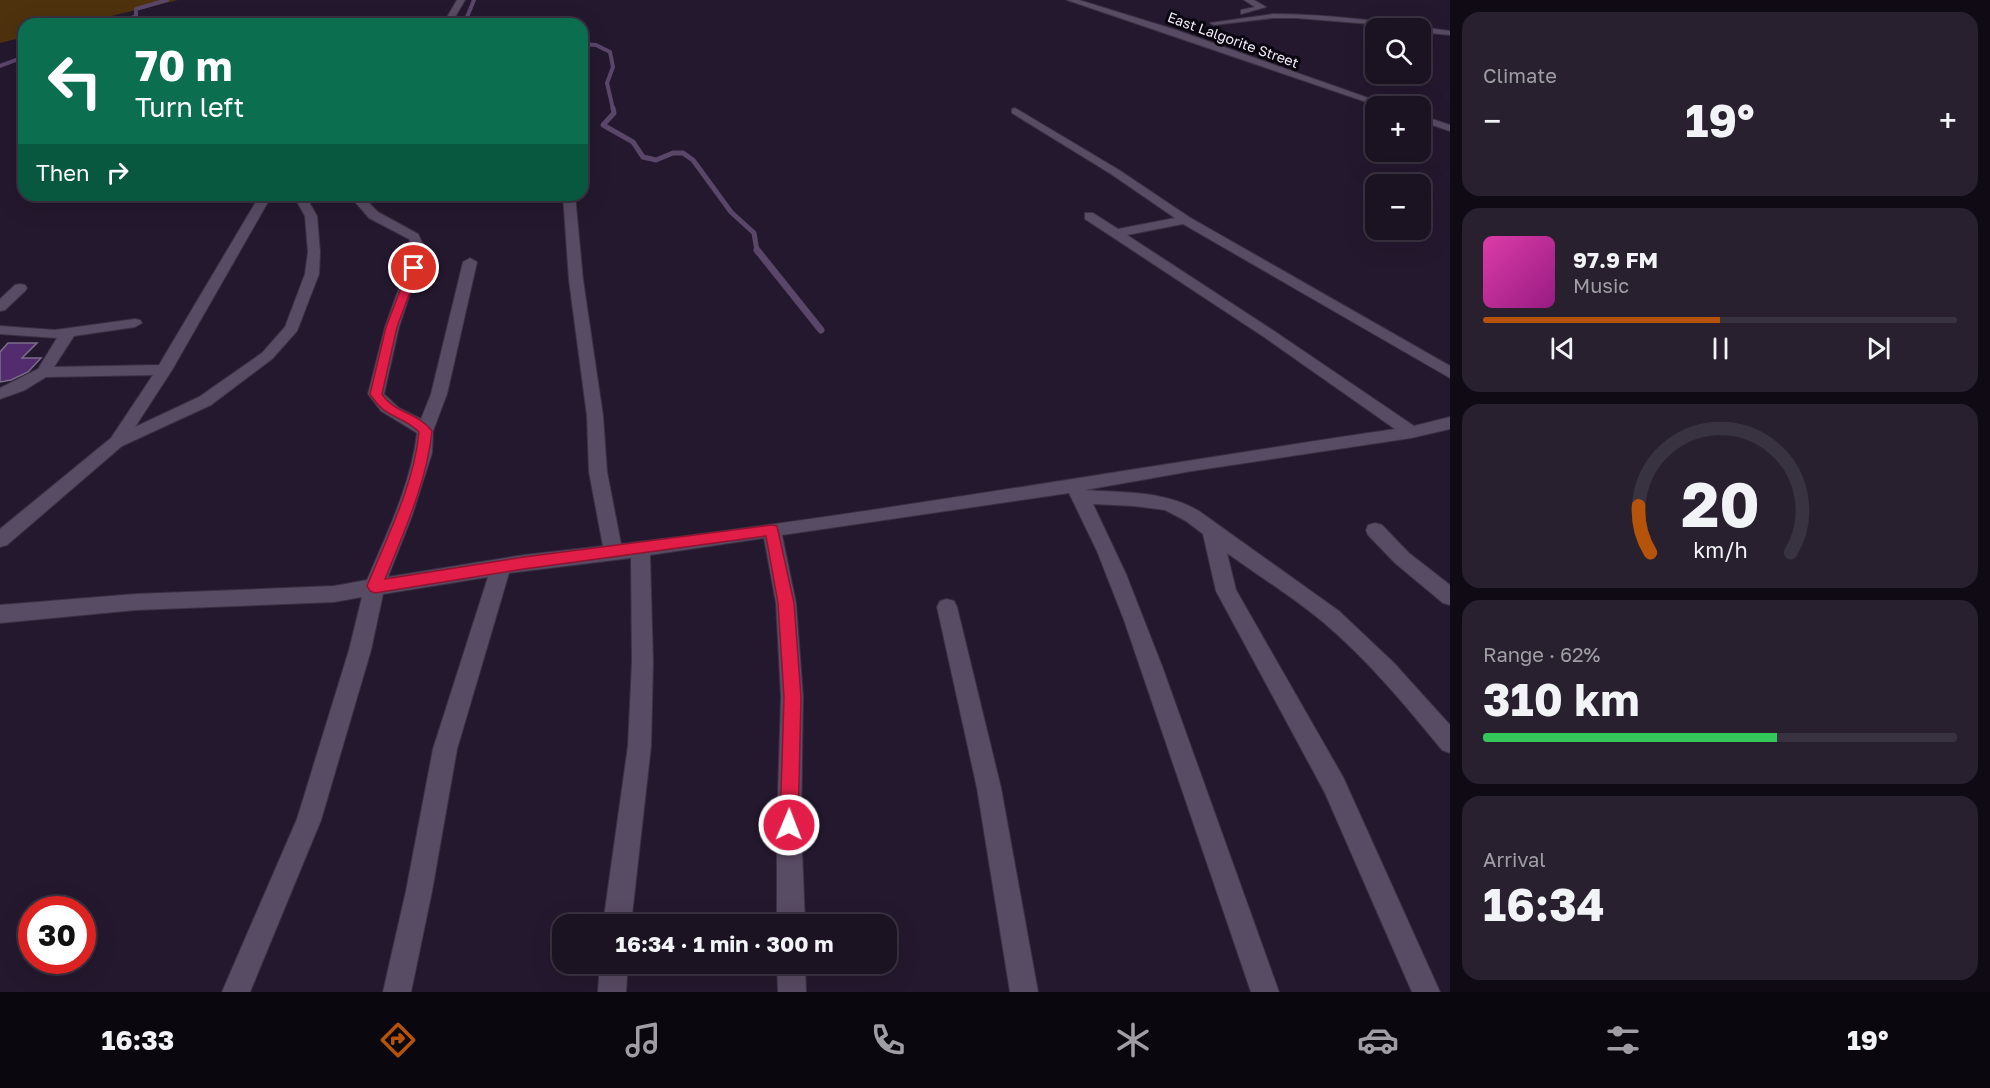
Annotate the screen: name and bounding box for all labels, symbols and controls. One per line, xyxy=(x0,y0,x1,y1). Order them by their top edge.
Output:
street label: East Lalgorite Street xyxy=(1165,8,1301,71)
map controls xyxy=(1365,18,1431,240)
button: search xyxy=(1365,18,1431,84)
text: 70 m xyxy=(135,40,232,90)
icon: left xyxy=(36,42,114,120)
text: Climate xyxy=(1483,63,1557,87)
text: Turn left xyxy=(135,91,244,123)
text: 19° xyxy=(1685,93,1755,147)
button: + xyxy=(1365,96,1431,162)
text: − xyxy=(1483,101,1501,140)
text: + xyxy=(1939,101,1957,140)
icon: right xyxy=(101,156,134,189)
text: Then xyxy=(36,159,89,186)
button: − xyxy=(1365,174,1431,240)
pin xyxy=(388,242,439,293)
text: 97.9 FM xyxy=(1573,246,1658,273)
icon: arrive xyxy=(397,251,430,284)
text: Music xyxy=(1573,273,1629,297)
icon: previous xyxy=(1546,332,1579,365)
icon: pause xyxy=(1704,332,1737,365)
icon: next xyxy=(1862,332,1895,365)
text: 20 xyxy=(1681,466,1759,541)
text: km/h xyxy=(1693,537,1747,563)
text: Range · 62% xyxy=(1483,642,1600,666)
text: 310 km xyxy=(1483,672,1640,726)
position arrow xyxy=(757,793,821,857)
text: Arrival xyxy=(1483,847,1546,871)
text: 16:34 xyxy=(1483,877,1605,931)
speed limit sign: 30 xyxy=(18,896,96,974)
text: 16:34 · 1 min · 300 m xyxy=(616,930,833,957)
icon: directions xyxy=(377,1019,419,1061)
icon: music xyxy=(622,1019,664,1061)
icon: phone xyxy=(867,1019,909,1061)
icon: climate xyxy=(1112,1019,1154,1061)
icon: car xyxy=(1357,1019,1399,1061)
icon: filters xyxy=(1602,1019,1644,1061)
text: 16:33 xyxy=(101,1024,174,1056)
text: 19° xyxy=(1847,1024,1889,1056)

